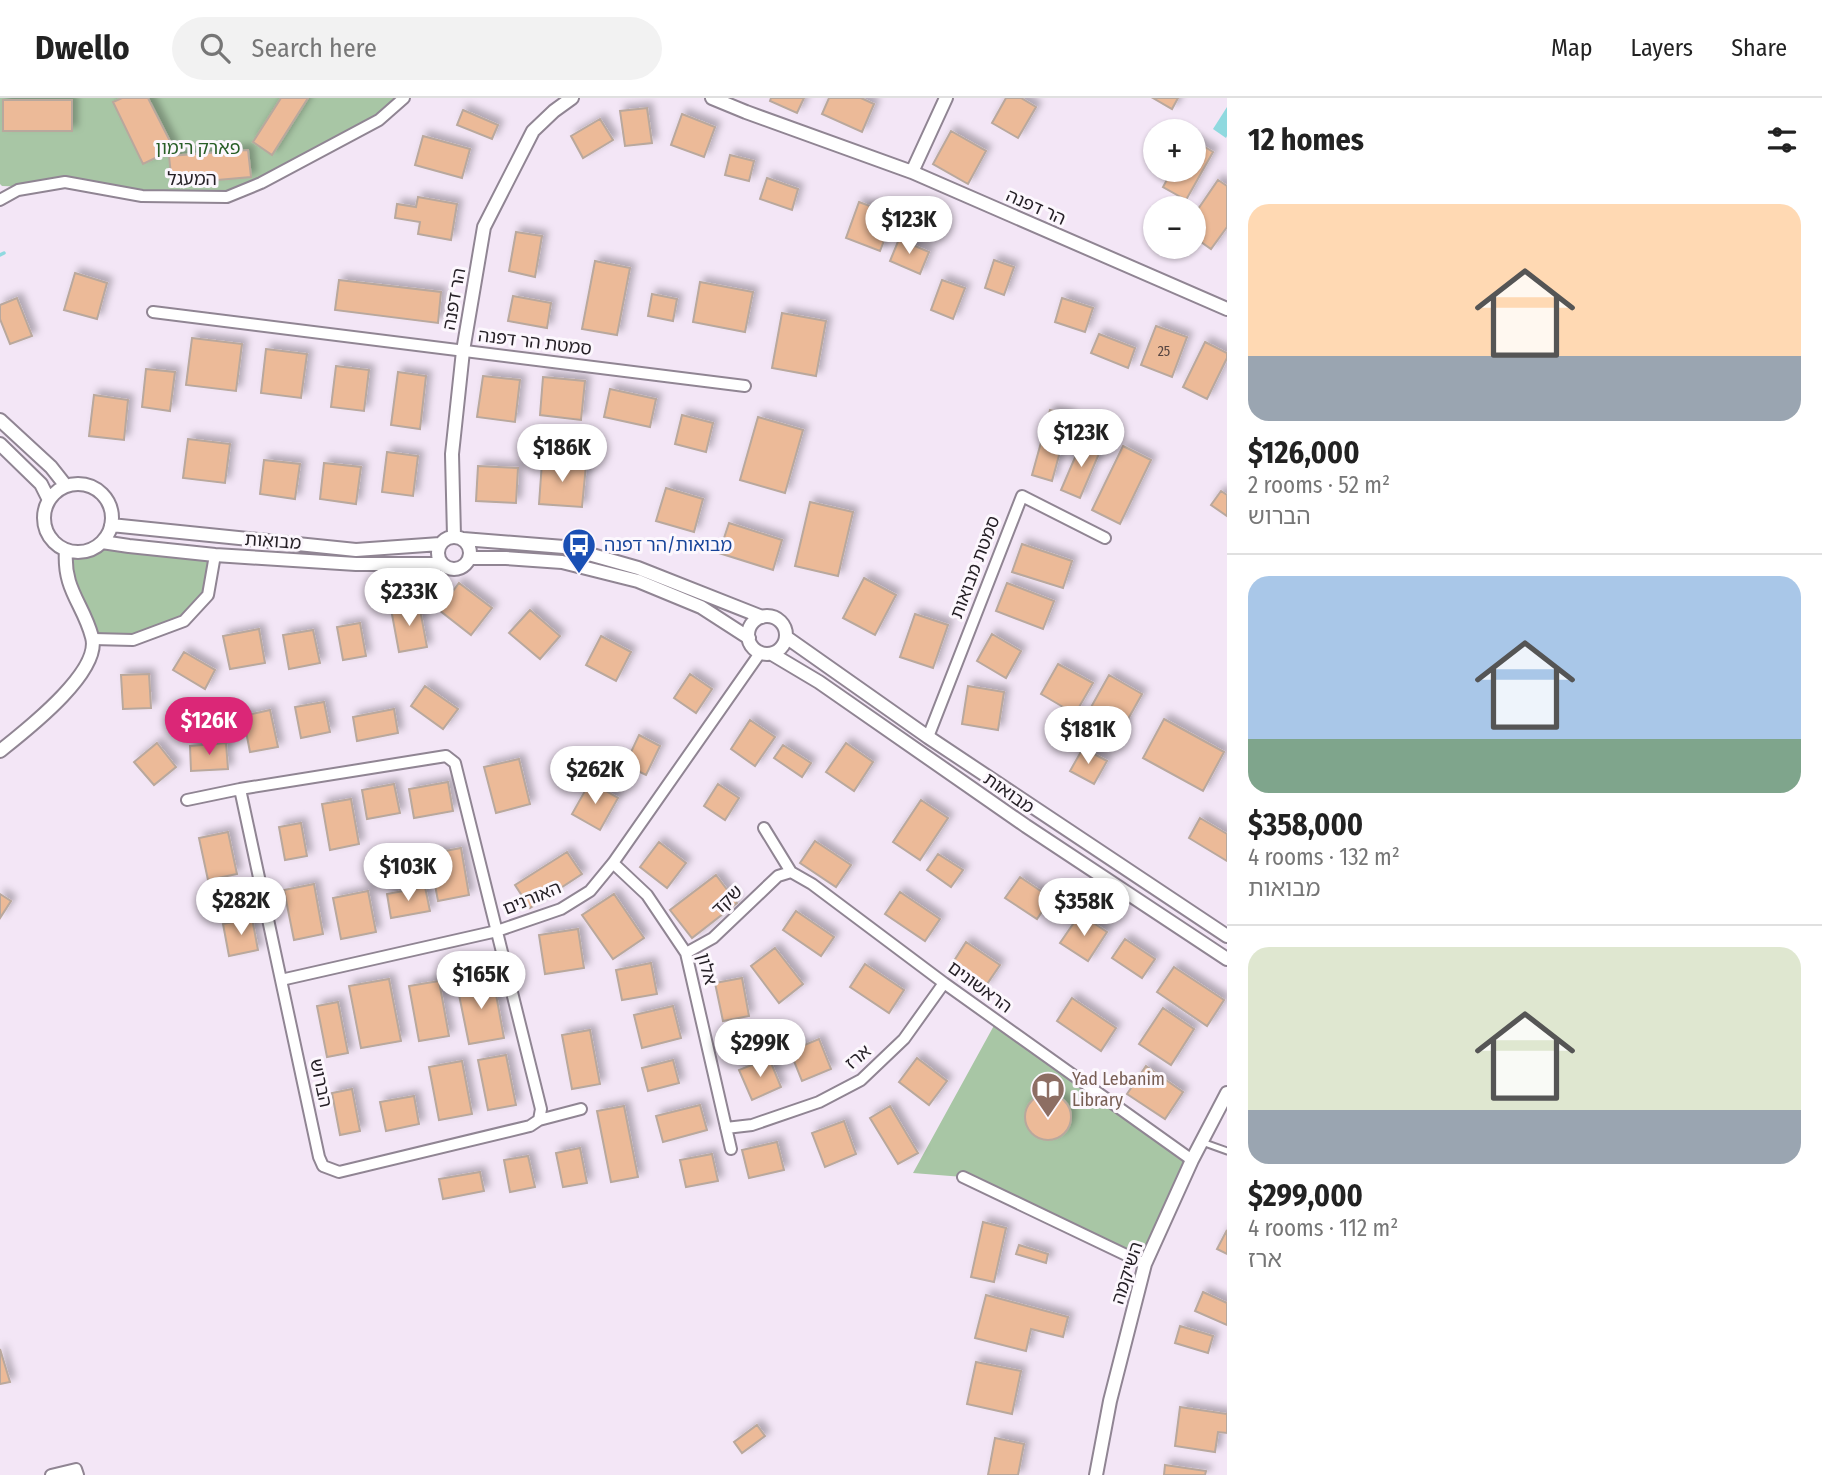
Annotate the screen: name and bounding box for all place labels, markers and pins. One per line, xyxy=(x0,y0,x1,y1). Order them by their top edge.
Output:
pin: $123K xyxy=(860,197,958,256)
pin: $123K xyxy=(1032,410,1130,469)
pin: $186K xyxy=(513,424,611,484)
bus stop icon: מבואות/הר דפנה xyxy=(560,526,598,575)
place label: מבואות/הר דפנה xyxy=(604,534,732,556)
pin: $233K xyxy=(360,568,458,628)
pin: $126K xyxy=(160,698,258,757)
pin: $181K xyxy=(1039,706,1137,766)
pin: $262K xyxy=(546,746,644,806)
pin: $103K xyxy=(359,844,457,903)
pin: $282K xyxy=(192,878,290,937)
pin: $358K xyxy=(1035,878,1133,938)
pin: $165K xyxy=(432,951,530,1011)
pin: $299K xyxy=(711,1020,809,1079)
place label: Yad Lebanim Library xyxy=(1072,1068,1165,1111)
library icon: Yad Lebanim Library xyxy=(1029,1070,1067,1119)

